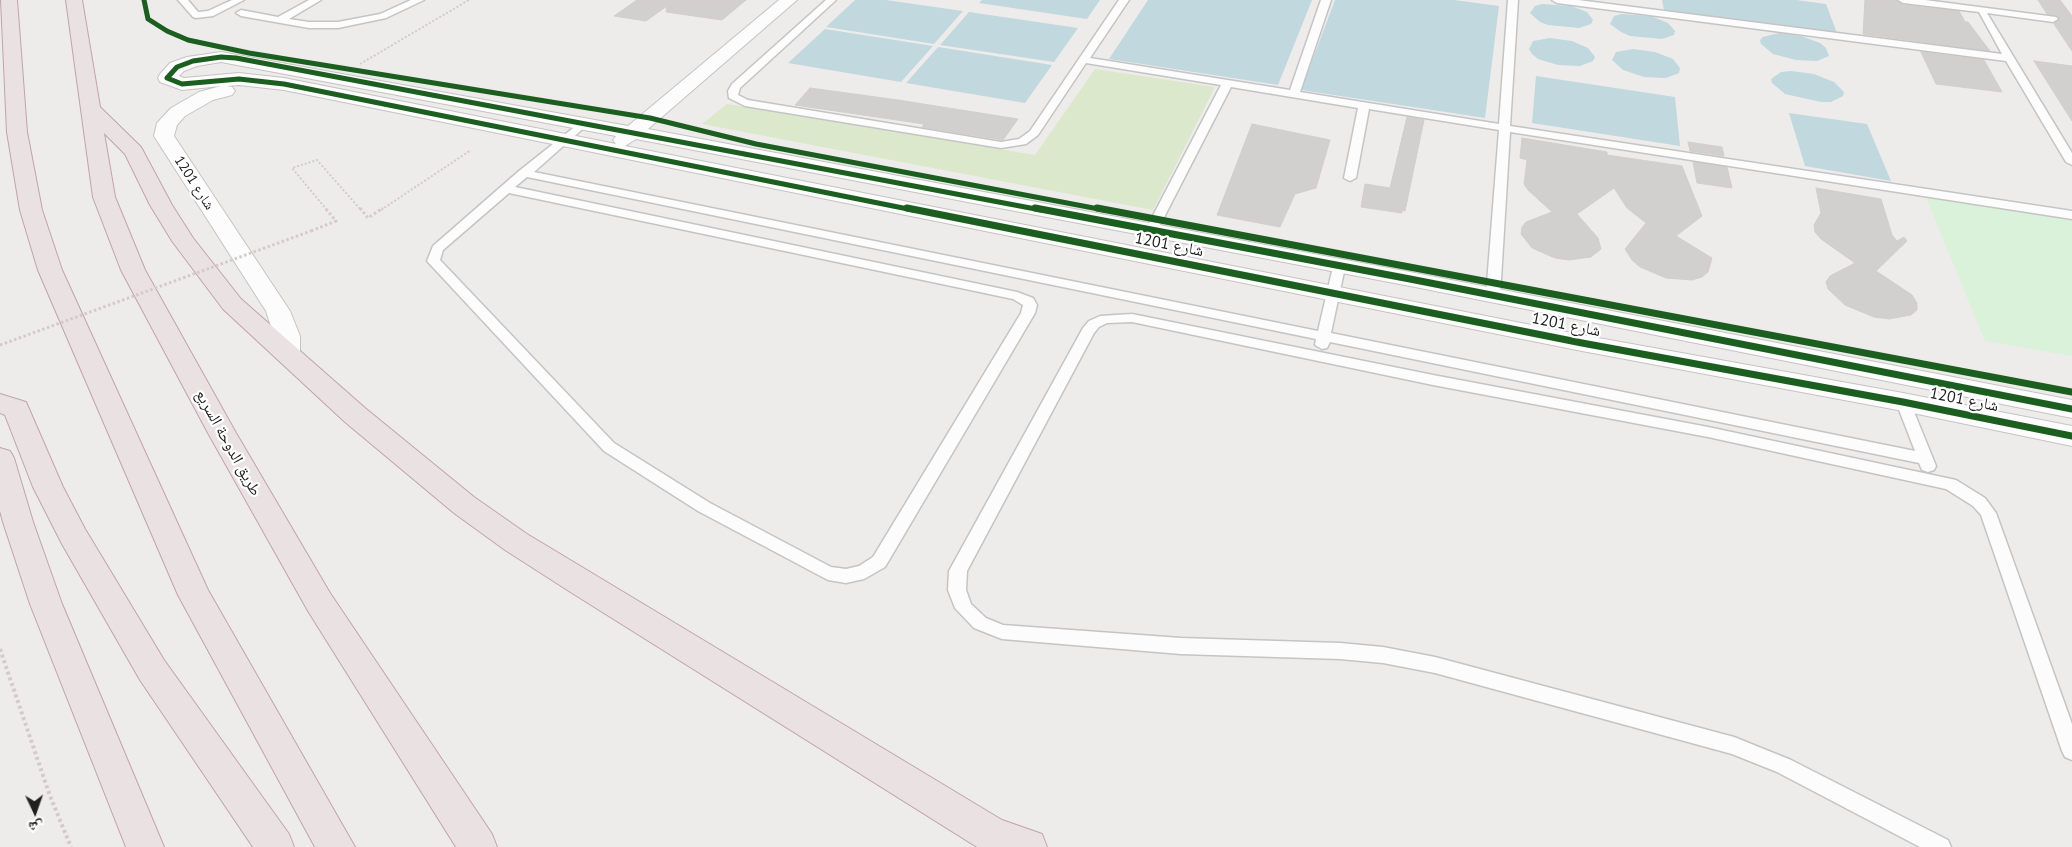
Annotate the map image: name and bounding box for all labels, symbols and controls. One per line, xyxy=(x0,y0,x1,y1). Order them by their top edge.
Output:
street label: شارع 1201 xyxy=(170,153,218,213)
street label: شارع 1201 xyxy=(1133,229,1205,261)
street label: شارع 1201 xyxy=(1530,309,1602,341)
street label: شارع 1201 xyxy=(1928,384,2000,416)
street label: طريق الدوحة السريع xyxy=(191,387,265,499)
north arrow xyxy=(10,787,60,837)
text: ش xyxy=(28,818,44,836)

